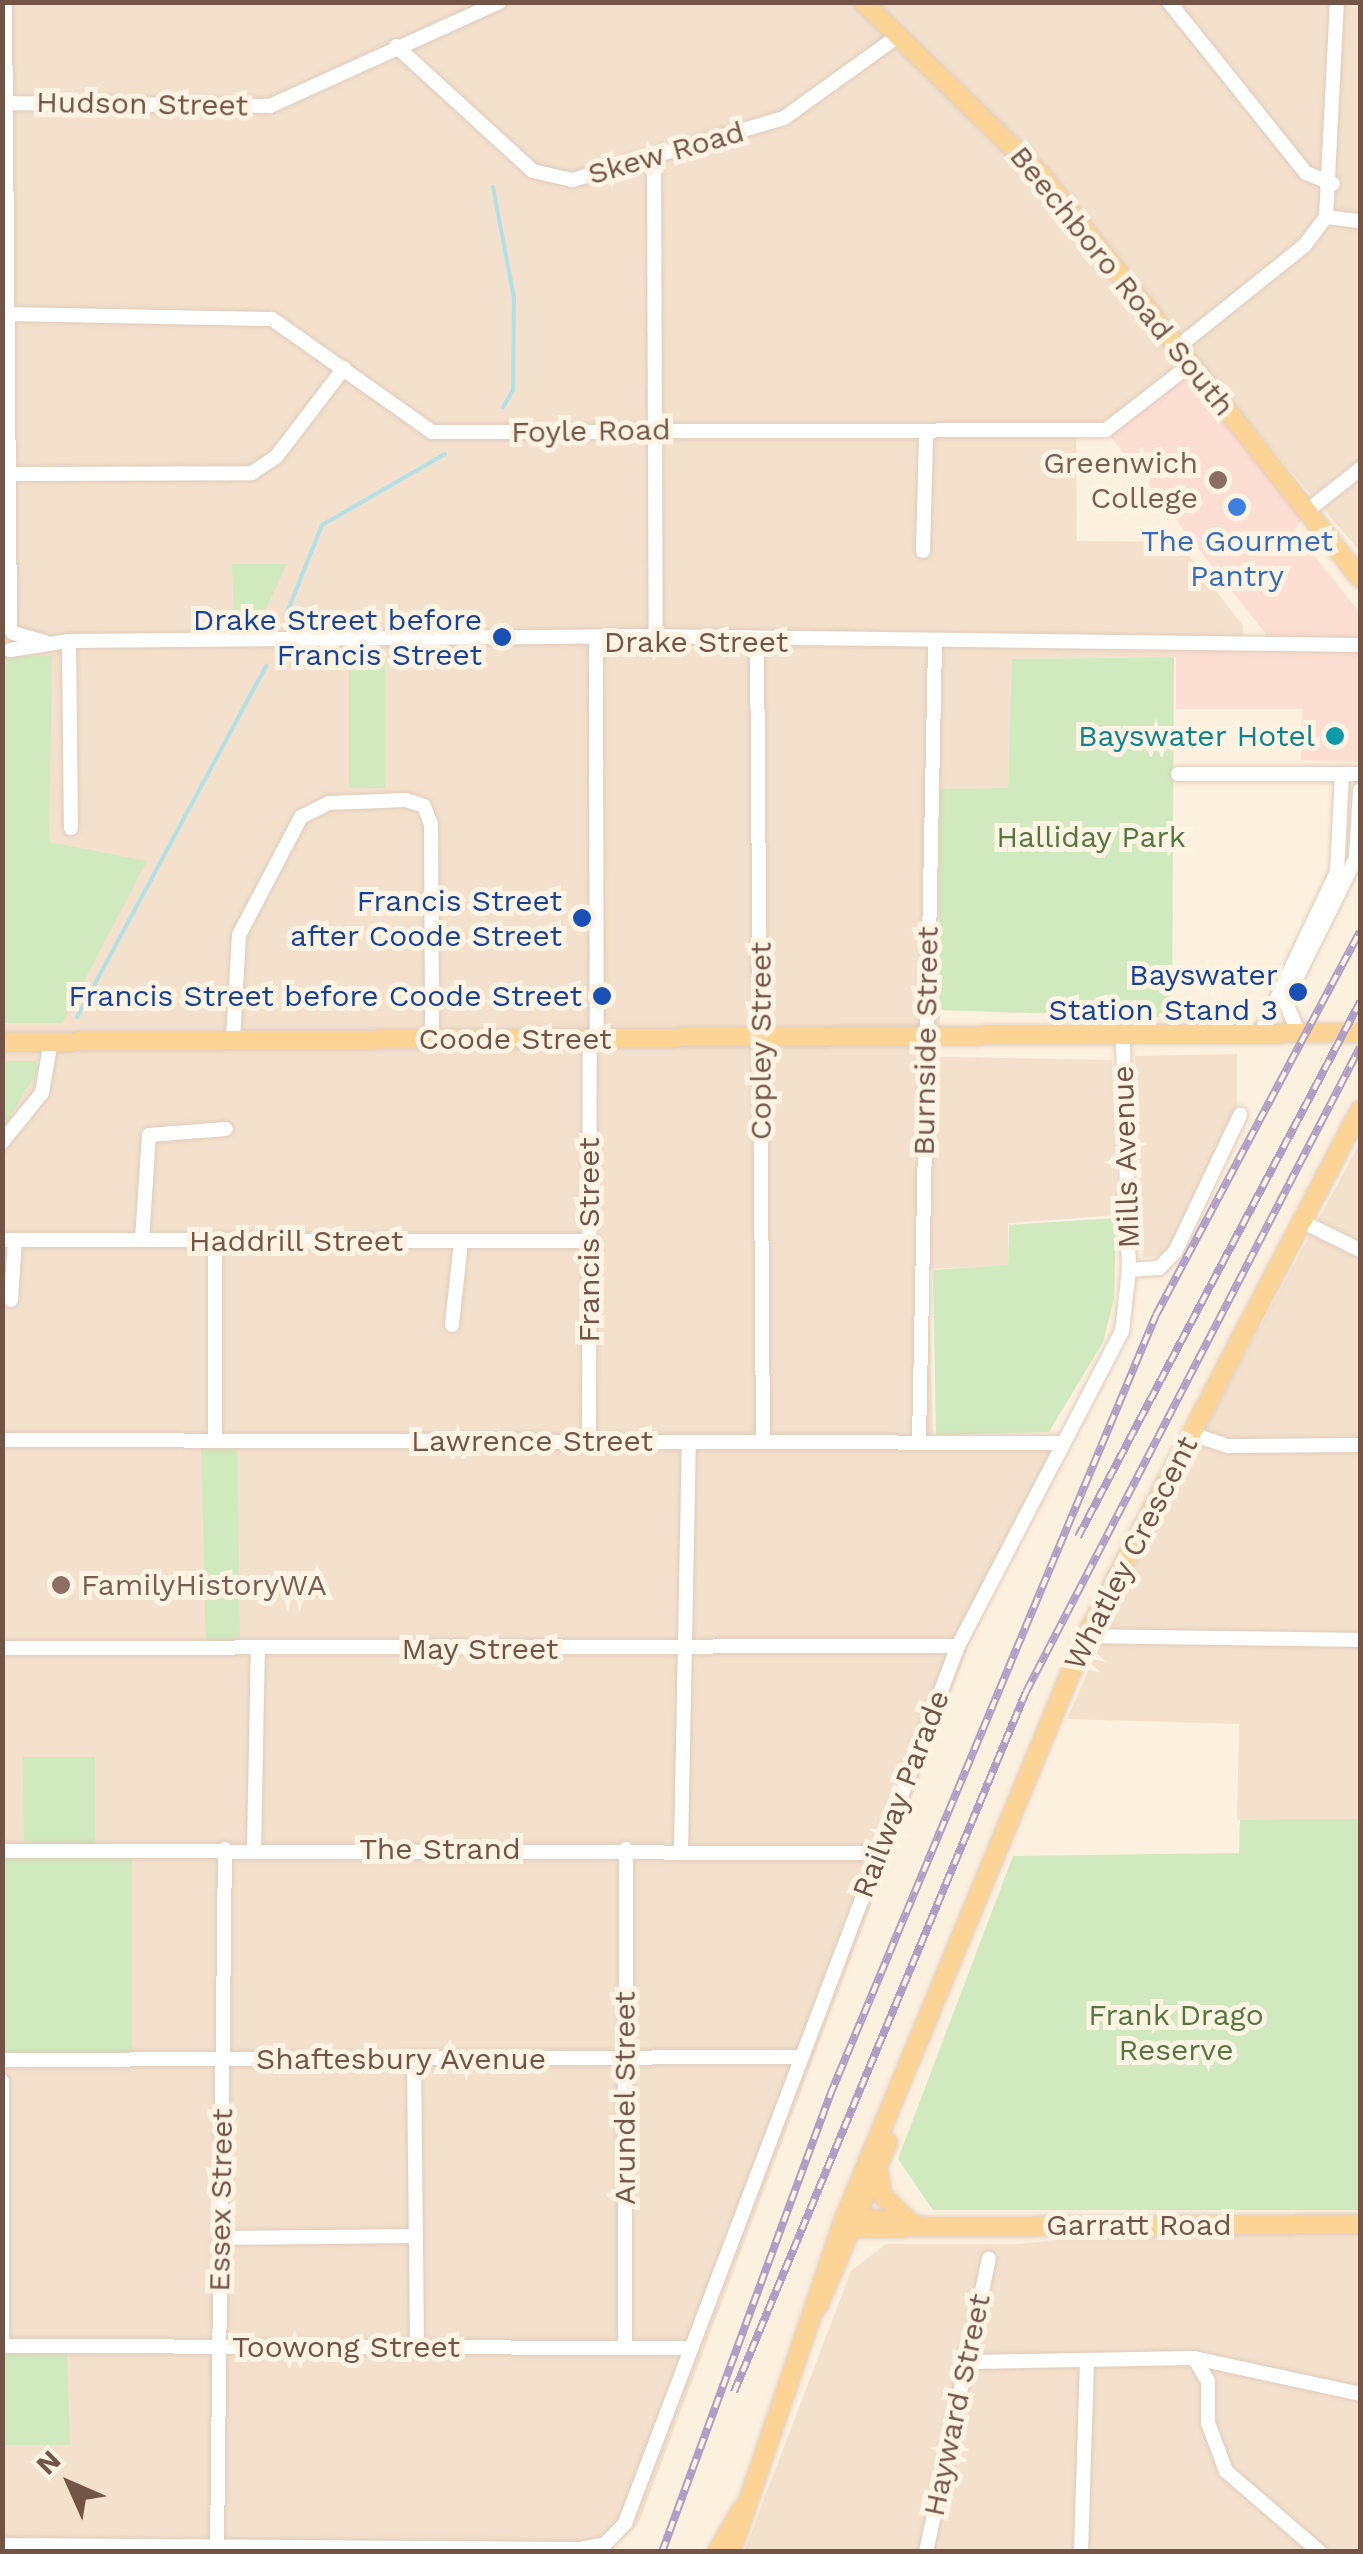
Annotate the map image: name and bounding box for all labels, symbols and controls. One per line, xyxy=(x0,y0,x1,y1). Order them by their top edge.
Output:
street label: Hudson Street xyxy=(36,84,248,124)
street label: Skew Road xyxy=(584,113,748,193)
street label: Beechboro Road South xyxy=(1002,139,1242,423)
street label: Foyle Road xyxy=(511,412,671,450)
place label: Greenwich College xyxy=(1043,445,1198,516)
marker: Greenwich College xyxy=(1207,469,1229,491)
marker: The Gourmet Pantry xyxy=(1226,496,1248,518)
place label: The Gourmet Pantry xyxy=(1141,523,1333,594)
place label: Drake Street before Francis Street xyxy=(193,602,482,672)
street label: Drake Street xyxy=(604,624,788,660)
marker: Drake Street before Francis Street xyxy=(491,626,513,648)
place label: Bayswater Hotel xyxy=(1077,718,1315,754)
marker: Bayswater Hotel xyxy=(1324,725,1346,747)
park label: Halliday Park xyxy=(996,819,1186,855)
place label: Francis Street after Coode Street xyxy=(289,883,562,954)
marker: Francis Street after Coode Street xyxy=(571,907,593,929)
street label: Burnside Street xyxy=(906,926,946,1156)
street label: Copley Street xyxy=(743,941,779,1141)
place label: Bayswater Station Stand 3 xyxy=(1049,957,1278,1028)
place label: Francis Street before Coode Street xyxy=(68,978,582,1014)
marker: Bayswater Station Stand 3 xyxy=(1287,981,1309,1003)
marker: Francis Street before Coode Street xyxy=(591,985,613,1007)
street label: Coode Street xyxy=(418,1021,612,1057)
street label: Mills Avenue xyxy=(1105,1064,1147,1250)
street label: Francis Street xyxy=(571,1137,607,1343)
street label: Haddrill Street xyxy=(188,1223,404,1259)
street label: Lawrence Street xyxy=(411,1423,653,1459)
street label: Whatley Crescent xyxy=(1056,1430,1206,1676)
place label: FamilyHistoryWA xyxy=(81,1567,327,1603)
marker: FamilyHistoryWA xyxy=(50,1574,72,1596)
street label: May Street xyxy=(401,1631,559,1667)
street label: Railway Parade xyxy=(845,1685,957,1903)
street label: The Strand xyxy=(359,1831,521,1867)
street label: Arundel Street xyxy=(607,1991,643,2205)
park label: Frank Drago Reserve xyxy=(1088,1997,1264,2068)
street label: Shaftesbury Avenue xyxy=(255,2041,547,2077)
street label: Essex Street xyxy=(201,2108,241,2292)
street label: Garratt Road xyxy=(1046,2207,1232,2243)
street label: Hayward Street xyxy=(916,2291,998,2519)
street label: Toowong Street xyxy=(232,2329,460,2365)
north arrow xyxy=(20,2434,120,2534)
text: N xyxy=(29,2443,67,2481)

